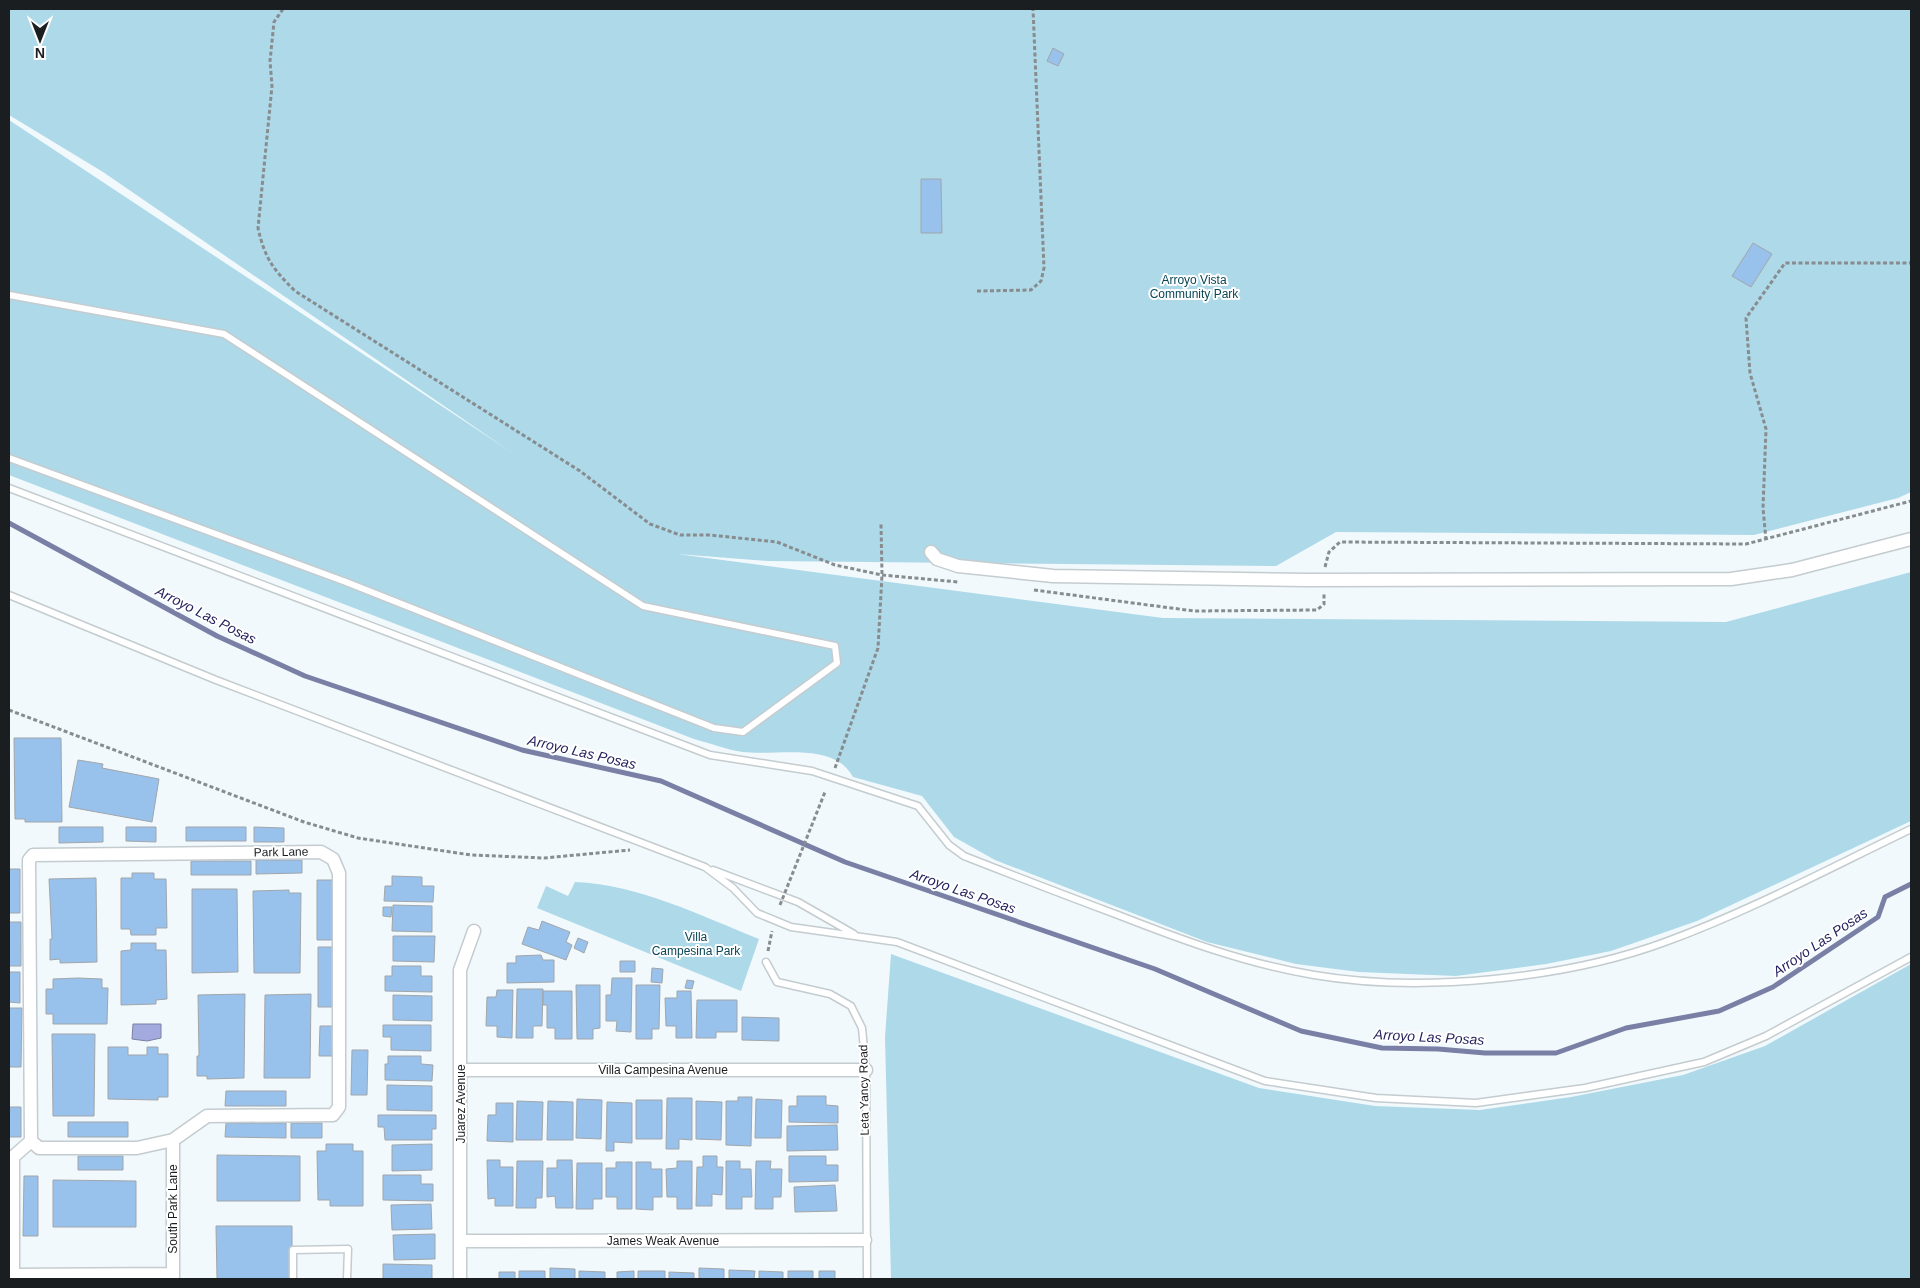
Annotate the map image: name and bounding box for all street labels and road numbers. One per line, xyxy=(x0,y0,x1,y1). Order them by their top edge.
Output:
street label: Park Lane xyxy=(254,845,309,859)
street label: Leta Yancy Road xyxy=(856,1044,872,1136)
street label: Villa Campesina Avenue xyxy=(598,1063,728,1077)
street label: Juarez Avenue xyxy=(454,1064,468,1144)
street label: South Park Lane xyxy=(166,1164,180,1254)
street label: James Weak Avenue xyxy=(607,1234,719,1248)

